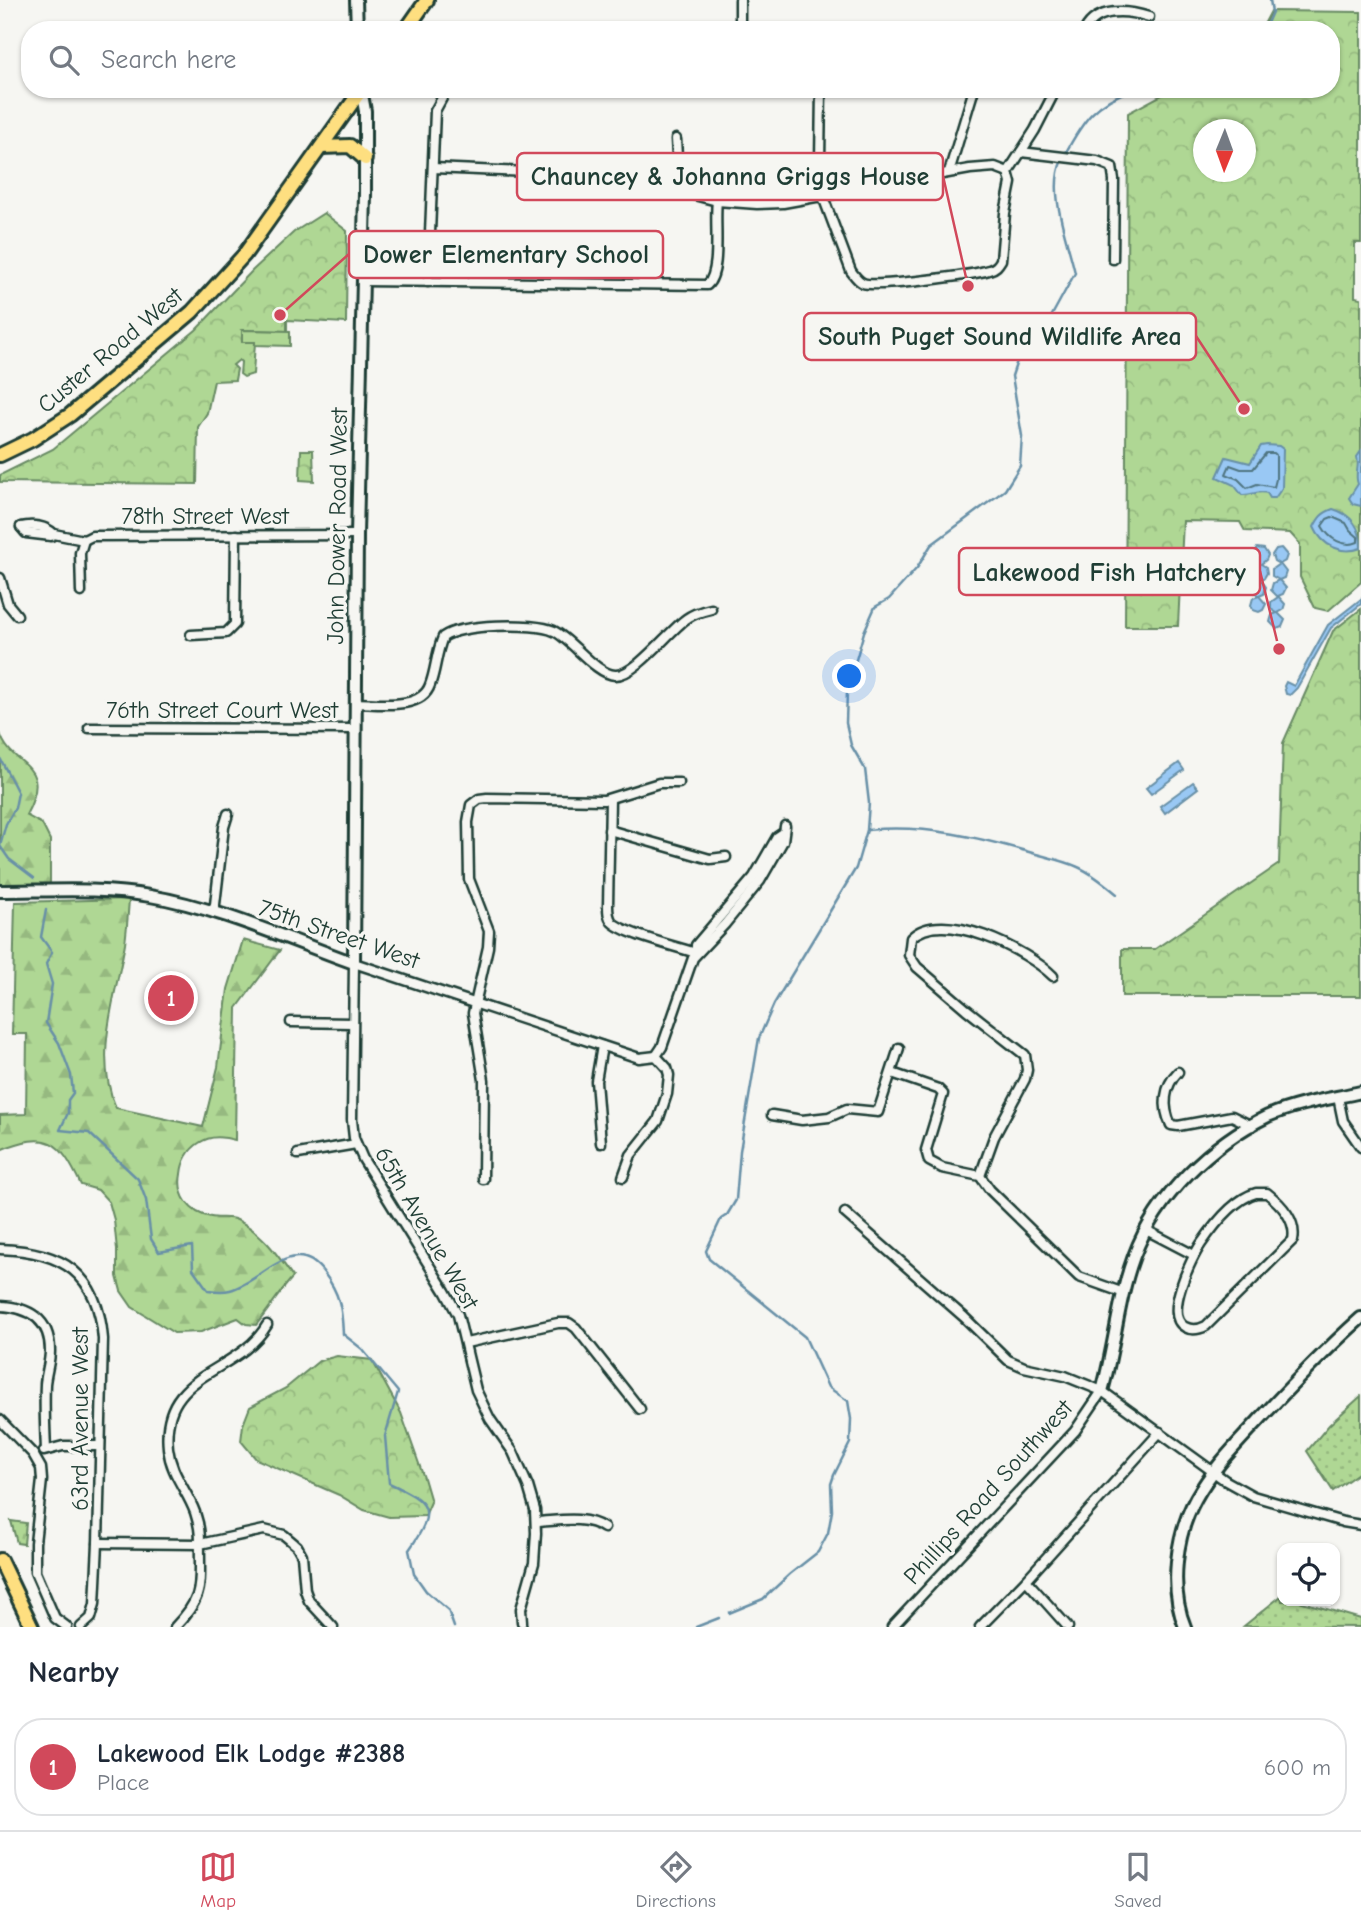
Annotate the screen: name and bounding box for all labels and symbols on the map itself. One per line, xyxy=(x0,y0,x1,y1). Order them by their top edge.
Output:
north arrow xyxy=(1193,119,1256,182)
callout: Chauncey & Johanna Griggs House xyxy=(517,153,943,200)
text: Chauncey & Johanna Griggs House xyxy=(531,162,929,192)
callout: Dower Elementary School xyxy=(349,231,663,278)
text: Dower Elementary School xyxy=(363,240,649,270)
street label: Custer Road West xyxy=(32,281,189,419)
callout: South Puget Sound Wildlife Area xyxy=(804,313,1196,360)
text: South Puget Sound Wildlife Area xyxy=(818,322,1182,352)
street label: John Dower Road West xyxy=(321,406,353,645)
street label: 78th Street West xyxy=(121,502,290,530)
callout: Lakewood Fish Hatchery xyxy=(959,548,1260,595)
text: Lakewood Fish Hatchery xyxy=(972,558,1246,588)
your location xyxy=(832,659,866,693)
street label: 76th Street Court West xyxy=(106,696,339,724)
street label: 75th Street West xyxy=(255,893,424,975)
pin: 1 xyxy=(148,972,194,1024)
street label: 65th Avenue West xyxy=(369,1142,485,1315)
street label: 63rd Avenue West xyxy=(66,1326,94,1511)
street label: Phillips Road Southwest xyxy=(898,1393,1079,1590)

